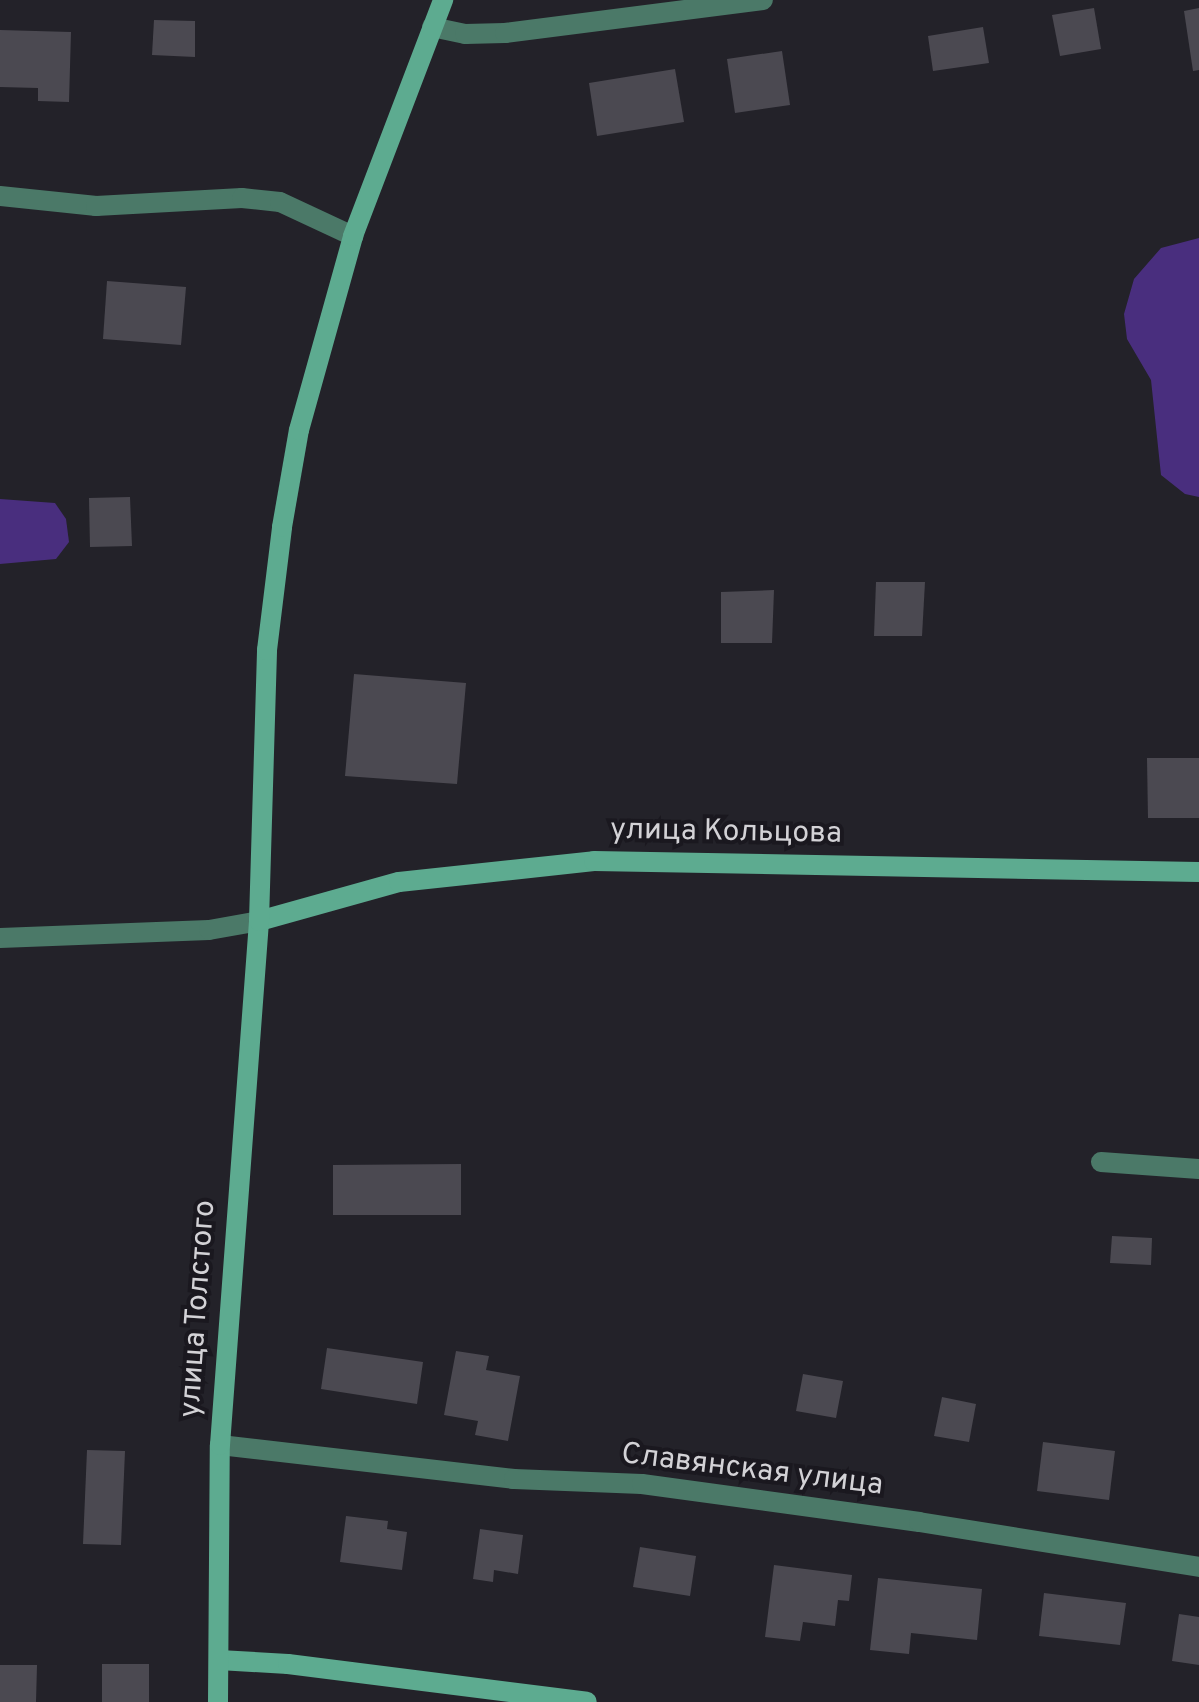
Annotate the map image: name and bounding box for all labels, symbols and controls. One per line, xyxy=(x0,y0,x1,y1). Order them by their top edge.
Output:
street label: улица Кольцова xyxy=(610,813,842,853)
street label: улица Толстого xyxy=(173,1198,225,1420)
street label: Славянская улица xyxy=(619,1437,885,1505)

